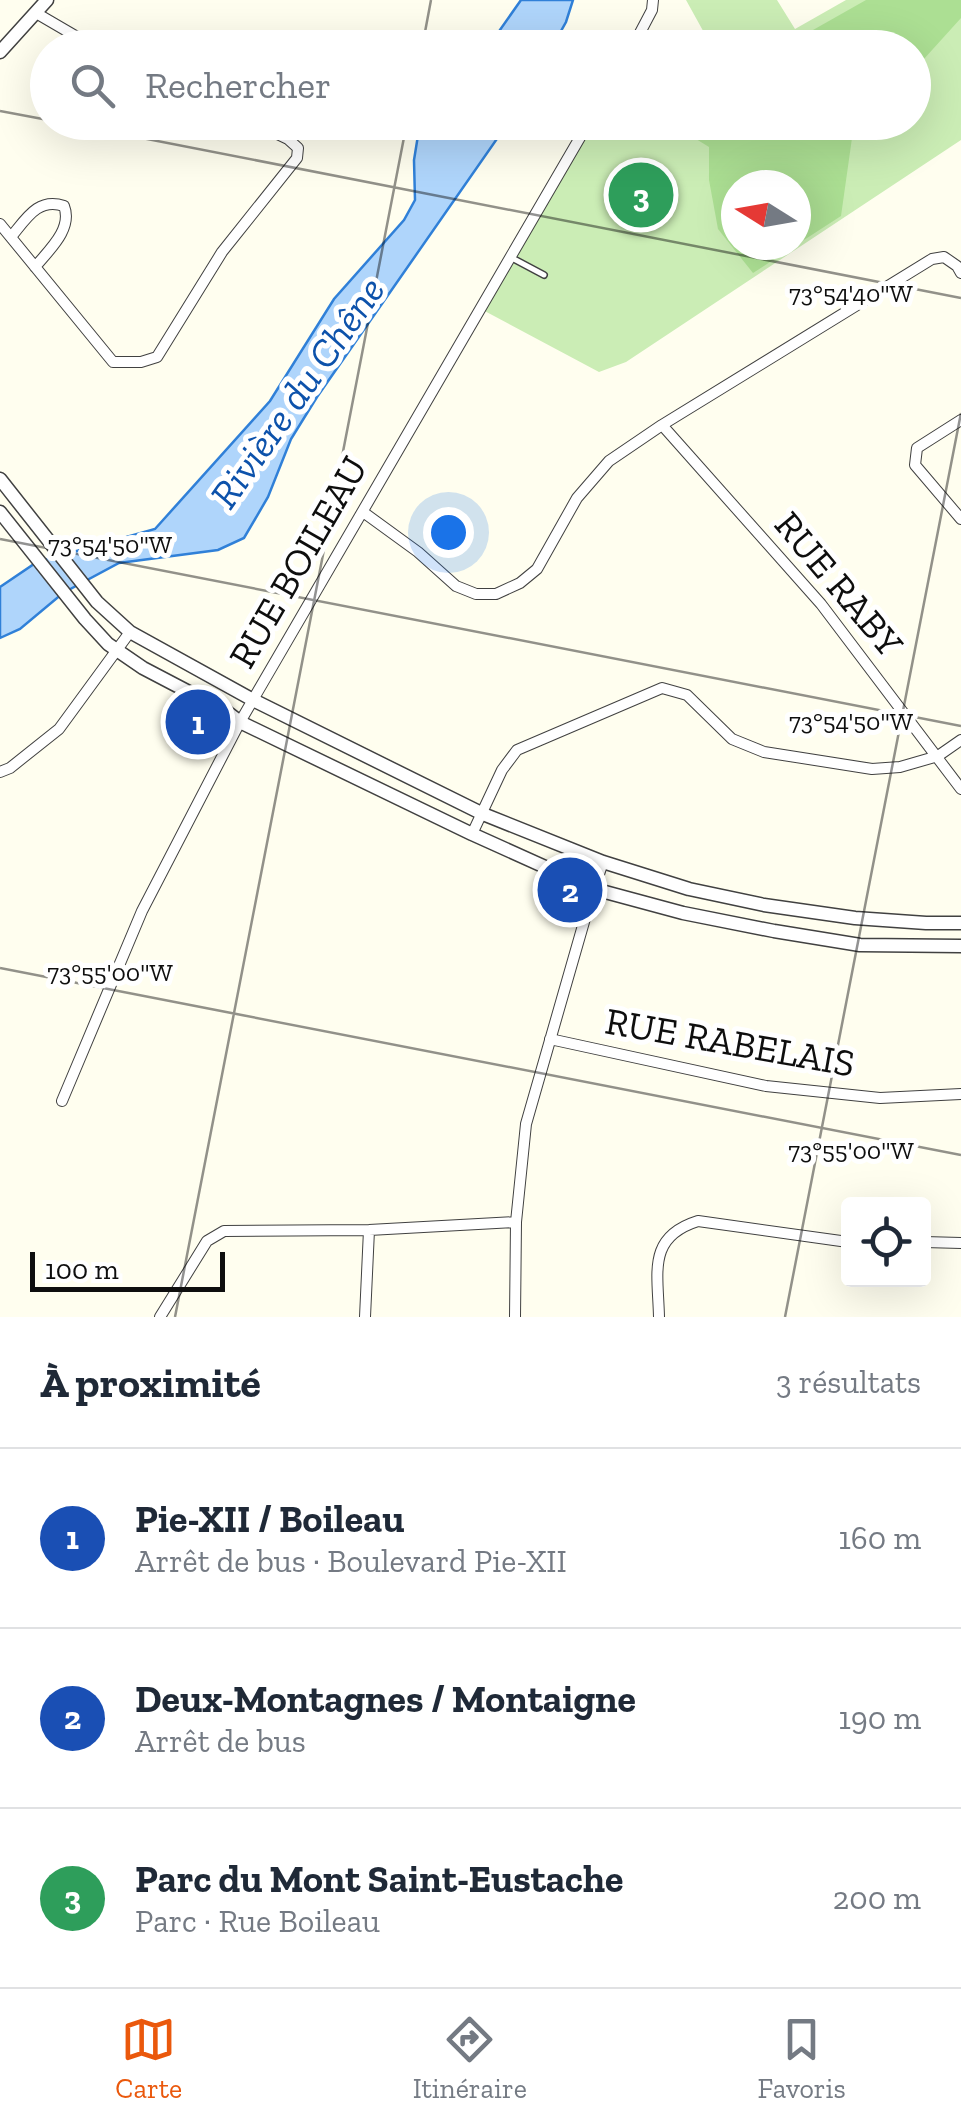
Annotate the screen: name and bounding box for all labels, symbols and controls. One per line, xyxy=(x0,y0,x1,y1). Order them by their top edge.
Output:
search box xyxy=(30,30,931,140)
icon: search xyxy=(65,58,120,113)
text: Rechercher xyxy=(145,62,331,108)
pin: 3 xyxy=(608,158,674,232)
north arrow xyxy=(721,170,811,260)
water label: Rivière du Chêne xyxy=(199,267,395,517)
text: 73°54'40"W xyxy=(789,278,914,308)
street label: RUE BOILEAU xyxy=(219,448,377,676)
street label: RUE RABY xyxy=(765,502,913,666)
your location xyxy=(423,507,474,558)
text: 73°54'50"W xyxy=(48,529,173,559)
pin: 1 xyxy=(166,684,230,760)
text: 73°54'50"W xyxy=(789,706,914,736)
pin: 2 xyxy=(538,852,602,928)
text: 73°55'00"W xyxy=(47,957,173,987)
street label: RUE RABELAIS xyxy=(602,997,858,1087)
text: 73°55'00"W xyxy=(788,1135,914,1165)
map controls xyxy=(841,1197,931,1287)
button: locate xyxy=(841,1197,931,1287)
scale bar xyxy=(30,1247,225,1292)
text: 100 m xyxy=(45,1253,119,1286)
text: À proximité xyxy=(40,1357,261,1408)
text: 3 résultats xyxy=(776,1363,921,1401)
text: Pie-XII / Boileau xyxy=(135,1496,404,1542)
text: 1 xyxy=(66,1519,79,1557)
text: 160 m xyxy=(838,1519,921,1557)
text: Arrêt de bus · Boulevard Pie-XII xyxy=(135,1542,567,1580)
text: Deux-Montagnes / Montaigne xyxy=(135,1676,636,1722)
text: 2 xyxy=(64,1699,81,1737)
text: 190 m xyxy=(838,1699,921,1737)
text: Arrêt de bus xyxy=(135,1722,306,1760)
text: Parc du Mont Saint-Eustache xyxy=(135,1856,623,1902)
text: 3 xyxy=(64,1879,81,1917)
text: 200 m xyxy=(833,1879,921,1917)
text: Parc · Rue Boileau xyxy=(135,1902,380,1940)
tab: Carte xyxy=(115,2012,182,2105)
tab: Itinéraire xyxy=(413,2012,527,2105)
tab: Favoris xyxy=(757,2012,846,2105)

